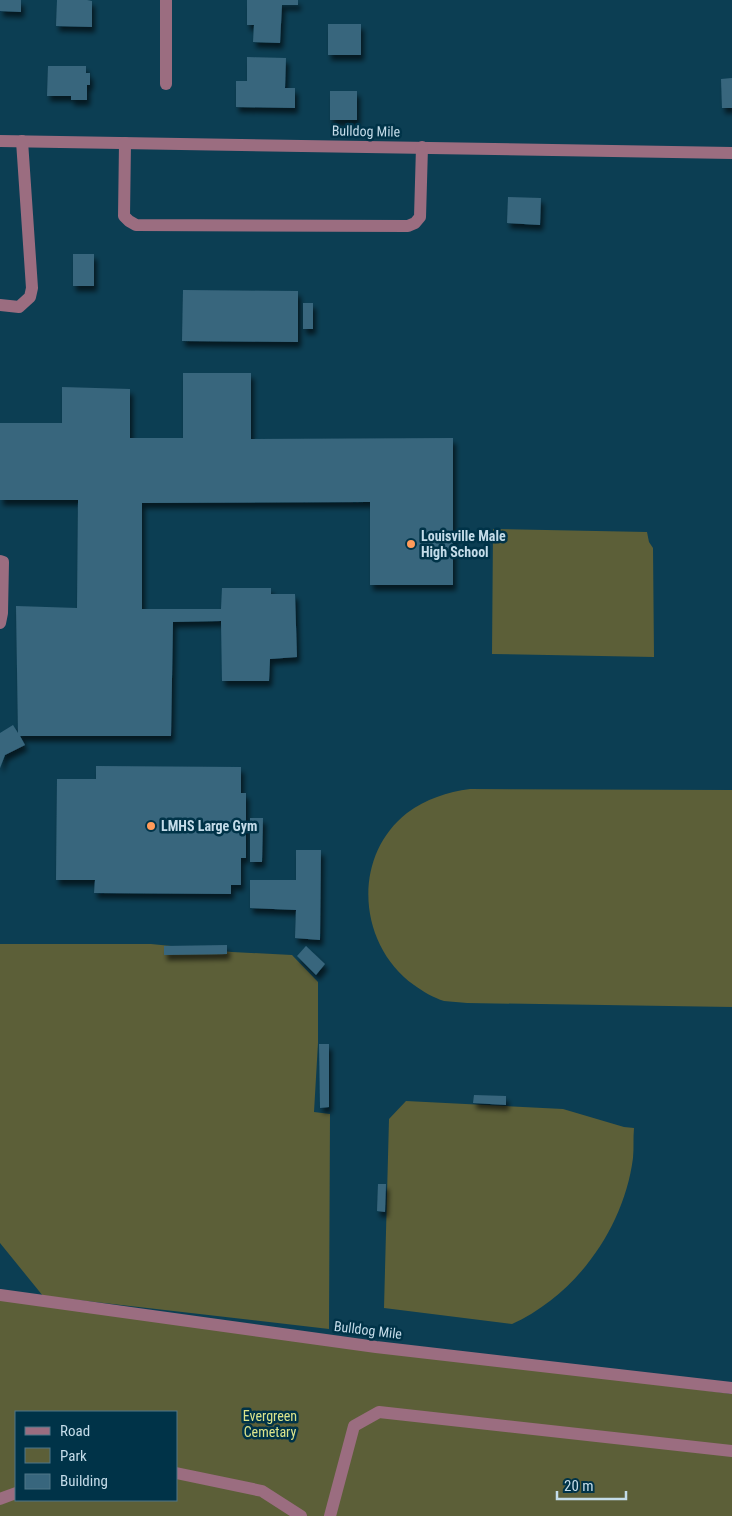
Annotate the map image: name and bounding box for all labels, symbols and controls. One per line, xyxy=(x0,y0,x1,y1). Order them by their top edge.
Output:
street label: Bulldog Mile xyxy=(332,122,401,140)
place label: Louisville Male High School xyxy=(421,528,506,560)
marker: Louisville Male High School xyxy=(405,538,417,550)
place label: LMHS Large Gym xyxy=(161,818,257,834)
marker: LMHS Large Gym xyxy=(145,820,157,832)
street label: Bulldog Mile xyxy=(333,1318,403,1342)
park label: Evergreen Cemetary xyxy=(243,1408,297,1440)
legend xyxy=(15,1411,178,1501)
text: Road xyxy=(60,1422,90,1440)
text: Park xyxy=(60,1447,87,1465)
scale bar xyxy=(557,1468,626,1500)
text: Building xyxy=(60,1472,108,1490)
text: 20 m xyxy=(564,1477,594,1495)

